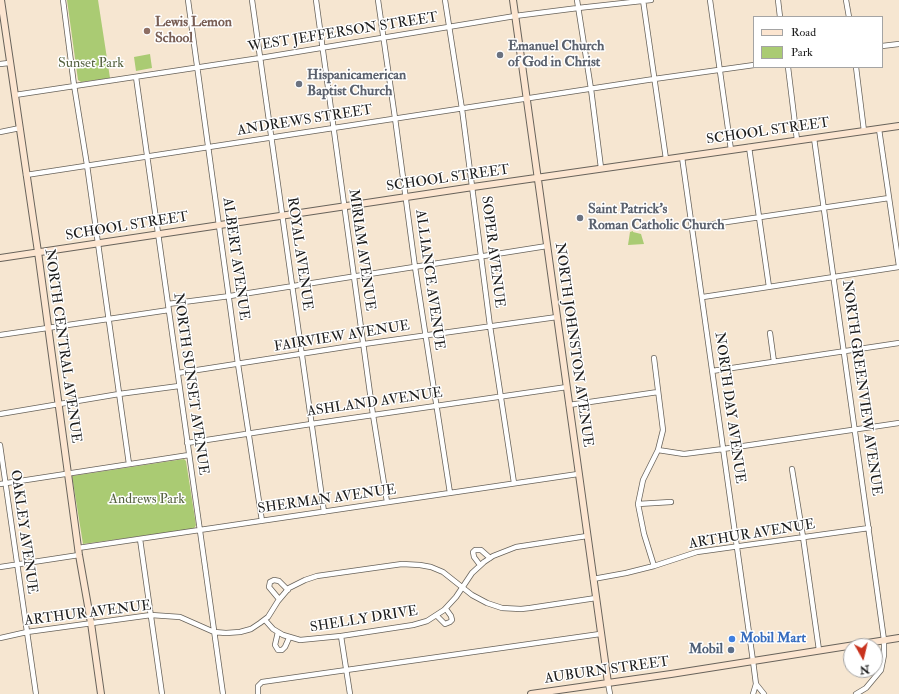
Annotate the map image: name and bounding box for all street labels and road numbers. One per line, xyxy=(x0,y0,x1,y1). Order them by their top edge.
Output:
street label: WEST JEFFERSON STREET xyxy=(247,10,439,56)
street label: ANDREWS STREET xyxy=(236,102,374,140)
street label: SCHOOL STREET xyxy=(705,115,831,149)
street label: SCHOOL STREET xyxy=(385,162,511,196)
street label: MIRIAM AVENUE xyxy=(344,188,378,312)
street label: SOPER AVENUE xyxy=(477,195,507,309)
street label: ROYAL AVENUE xyxy=(283,196,315,312)
street label: ALBERT AVENUE xyxy=(218,197,252,321)
street label: SCHOOL STREET xyxy=(64,209,190,245)
street label: ALLIANCE AVENUE xyxy=(411,209,447,351)
street label: NORTH JOHNSTON AVENUE xyxy=(550,242,596,448)
street label: NORTH CENTRAL AVENUE xyxy=(40,248,84,444)
street label: NORTH GREENVIEW AVENUE xyxy=(838,279,884,497)
street label: NORTH SUNSET AVENUE xyxy=(169,292,211,476)
street label: FAIRVIEW AVENUE xyxy=(273,318,411,356)
street label: NORTH DAY AVENUE xyxy=(710,331,748,485)
street label: ASHLAND AVENUE xyxy=(306,385,444,421)
street label: OAKLEY AVENUE xyxy=(6,469,40,595)
street label: SHERMAN AVENUE xyxy=(257,482,397,518)
street label: ARTHUR AVENUE xyxy=(688,517,816,553)
street label: ARTHUR AVENUE xyxy=(24,598,152,630)
street label: SHELLY DRIVE xyxy=(309,603,419,637)
street label: AUBURN STREET xyxy=(544,654,670,688)

